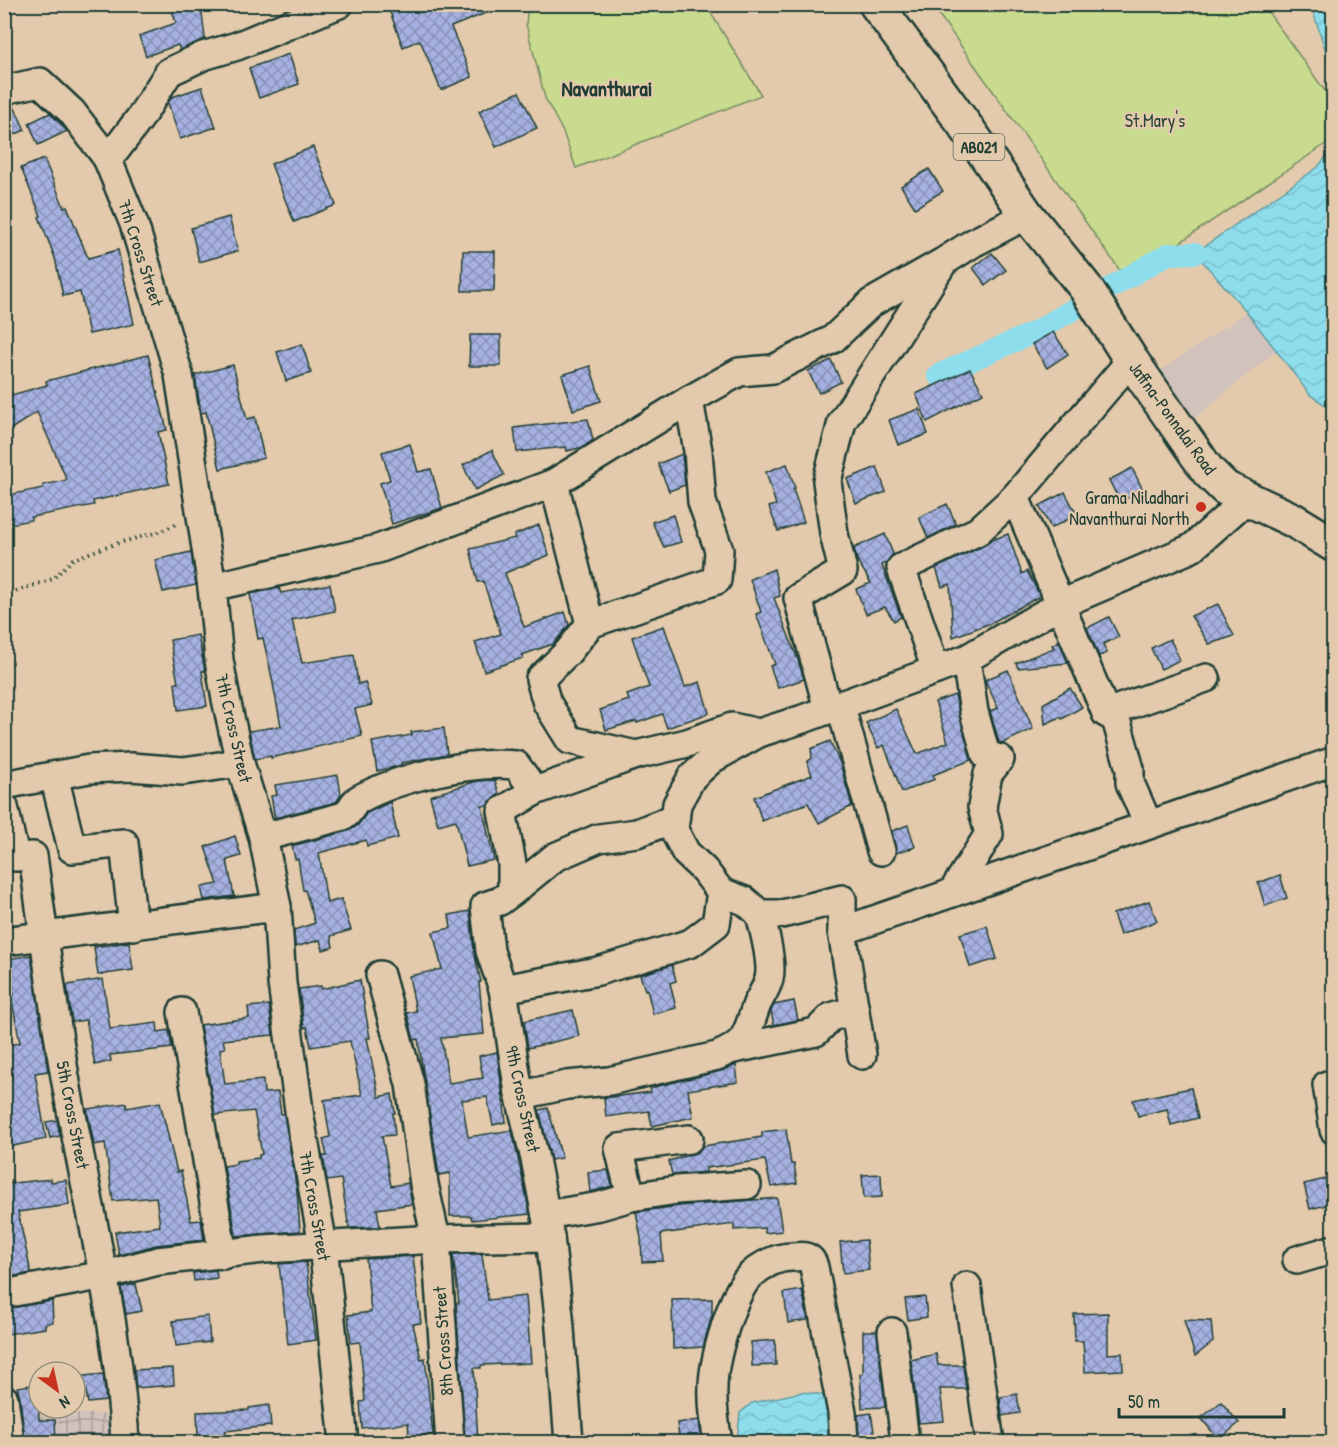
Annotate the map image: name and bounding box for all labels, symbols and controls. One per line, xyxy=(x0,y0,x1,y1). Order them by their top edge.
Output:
district label: Navanthurai xyxy=(562,74,653,103)
park label: St.Mary's xyxy=(1125,108,1185,133)
road number: AB021 xyxy=(954,134,1004,160)
street label: 7th Cross Street xyxy=(112,196,170,310)
street label: Jaffna-Ponnalai Road xyxy=(1123,356,1223,480)
place label: Grama Niladhari Navanthurai North xyxy=(1069,485,1189,531)
marker: Grama Niladhari Navanthurai North xyxy=(1194,500,1208,514)
street label: 7th Cross Street xyxy=(209,671,259,786)
street label: 9th Cross Street xyxy=(499,1043,547,1155)
street label: 5th Cross Street xyxy=(50,1059,96,1172)
street label: 7th Cross Street xyxy=(293,1149,337,1263)
street label: 8th Cross Street xyxy=(427,1285,459,1397)
north arrow xyxy=(27,1360,87,1420)
scale bar xyxy=(1119,1381,1284,1419)
text: 50 m xyxy=(1128,1389,1160,1414)
text: N xyxy=(55,1391,75,1414)

